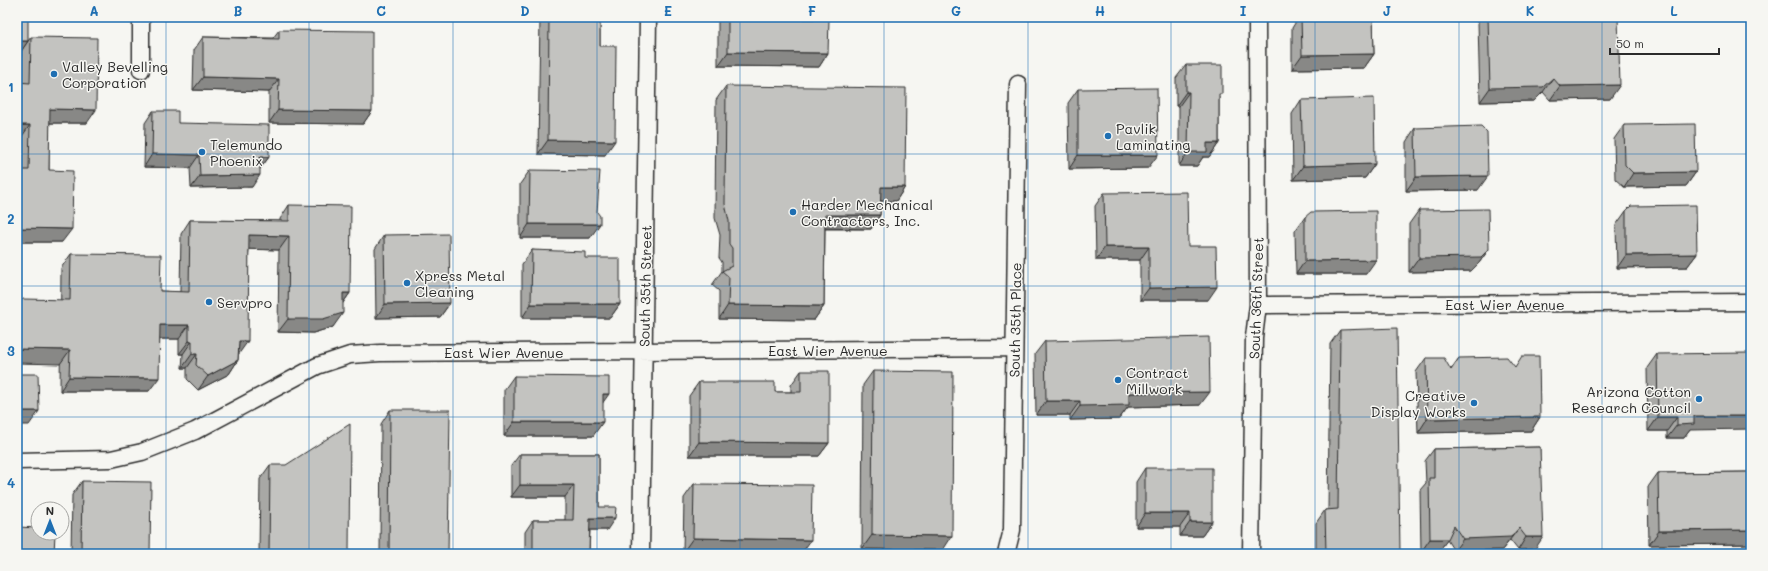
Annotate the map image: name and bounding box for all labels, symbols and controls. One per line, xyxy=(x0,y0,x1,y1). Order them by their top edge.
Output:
text: A xyxy=(89,2,99,19)
text: B xyxy=(234,2,243,19)
text: C xyxy=(376,2,386,19)
text: D xyxy=(520,2,530,19)
text: E xyxy=(664,2,672,19)
text: F xyxy=(808,2,816,19)
text: G xyxy=(951,2,961,19)
text: H xyxy=(1095,2,1105,19)
text: I xyxy=(1240,2,1247,19)
text: J xyxy=(1383,2,1391,19)
text: K xyxy=(1526,2,1535,19)
text: L xyxy=(1670,2,1678,19)
scale bar xyxy=(1610,30,1719,56)
text: 50 m xyxy=(1616,35,1644,51)
place label: Valley Bevelling Corporation xyxy=(62,57,168,92)
marker: Valley Bevelling Corporation xyxy=(49,69,59,79)
text: 1 xyxy=(8,78,14,95)
place label: Pavlik Laminating xyxy=(1116,119,1190,154)
marker: Pavlik Laminating xyxy=(1103,131,1113,141)
place label: Telemundo Phoenix xyxy=(210,135,282,170)
marker: Telemundo Phoenix xyxy=(197,147,207,157)
place label: Harder Mechanical Contractors, Inc. xyxy=(801,195,933,230)
marker: Harder Mechanical Contractors, Inc. xyxy=(788,207,798,217)
text: 2 xyxy=(7,210,15,227)
street label: South 35th Street xyxy=(634,225,656,347)
street label: South 36th Street xyxy=(1244,237,1268,359)
street label: South 35th Place xyxy=(1004,262,1026,378)
place label: Xpress Metal Cleaning xyxy=(415,266,505,301)
marker: Xpress Metal Cleaning xyxy=(402,278,412,288)
place label: Servpro xyxy=(217,293,272,312)
street label: East Wier Avenue xyxy=(1445,295,1565,314)
marker: Servpro xyxy=(204,297,214,307)
street label: East Wier Avenue xyxy=(768,341,888,360)
text: 3 xyxy=(7,342,15,359)
street label: East Wier Avenue xyxy=(444,343,564,362)
place label: Contract Millwork xyxy=(1126,363,1188,398)
marker: Contract Millwork xyxy=(1113,375,1123,385)
place label: Arizona Cotton Research Council xyxy=(1572,382,1691,417)
place label: Creative Display Works xyxy=(1371,386,1466,421)
marker: Arizona Cotton Research Council xyxy=(1694,394,1704,404)
marker: Creative Display Works xyxy=(1469,398,1479,408)
text: 4 xyxy=(7,474,15,491)
north arrow xyxy=(30,501,70,541)
text: N xyxy=(46,503,54,518)

